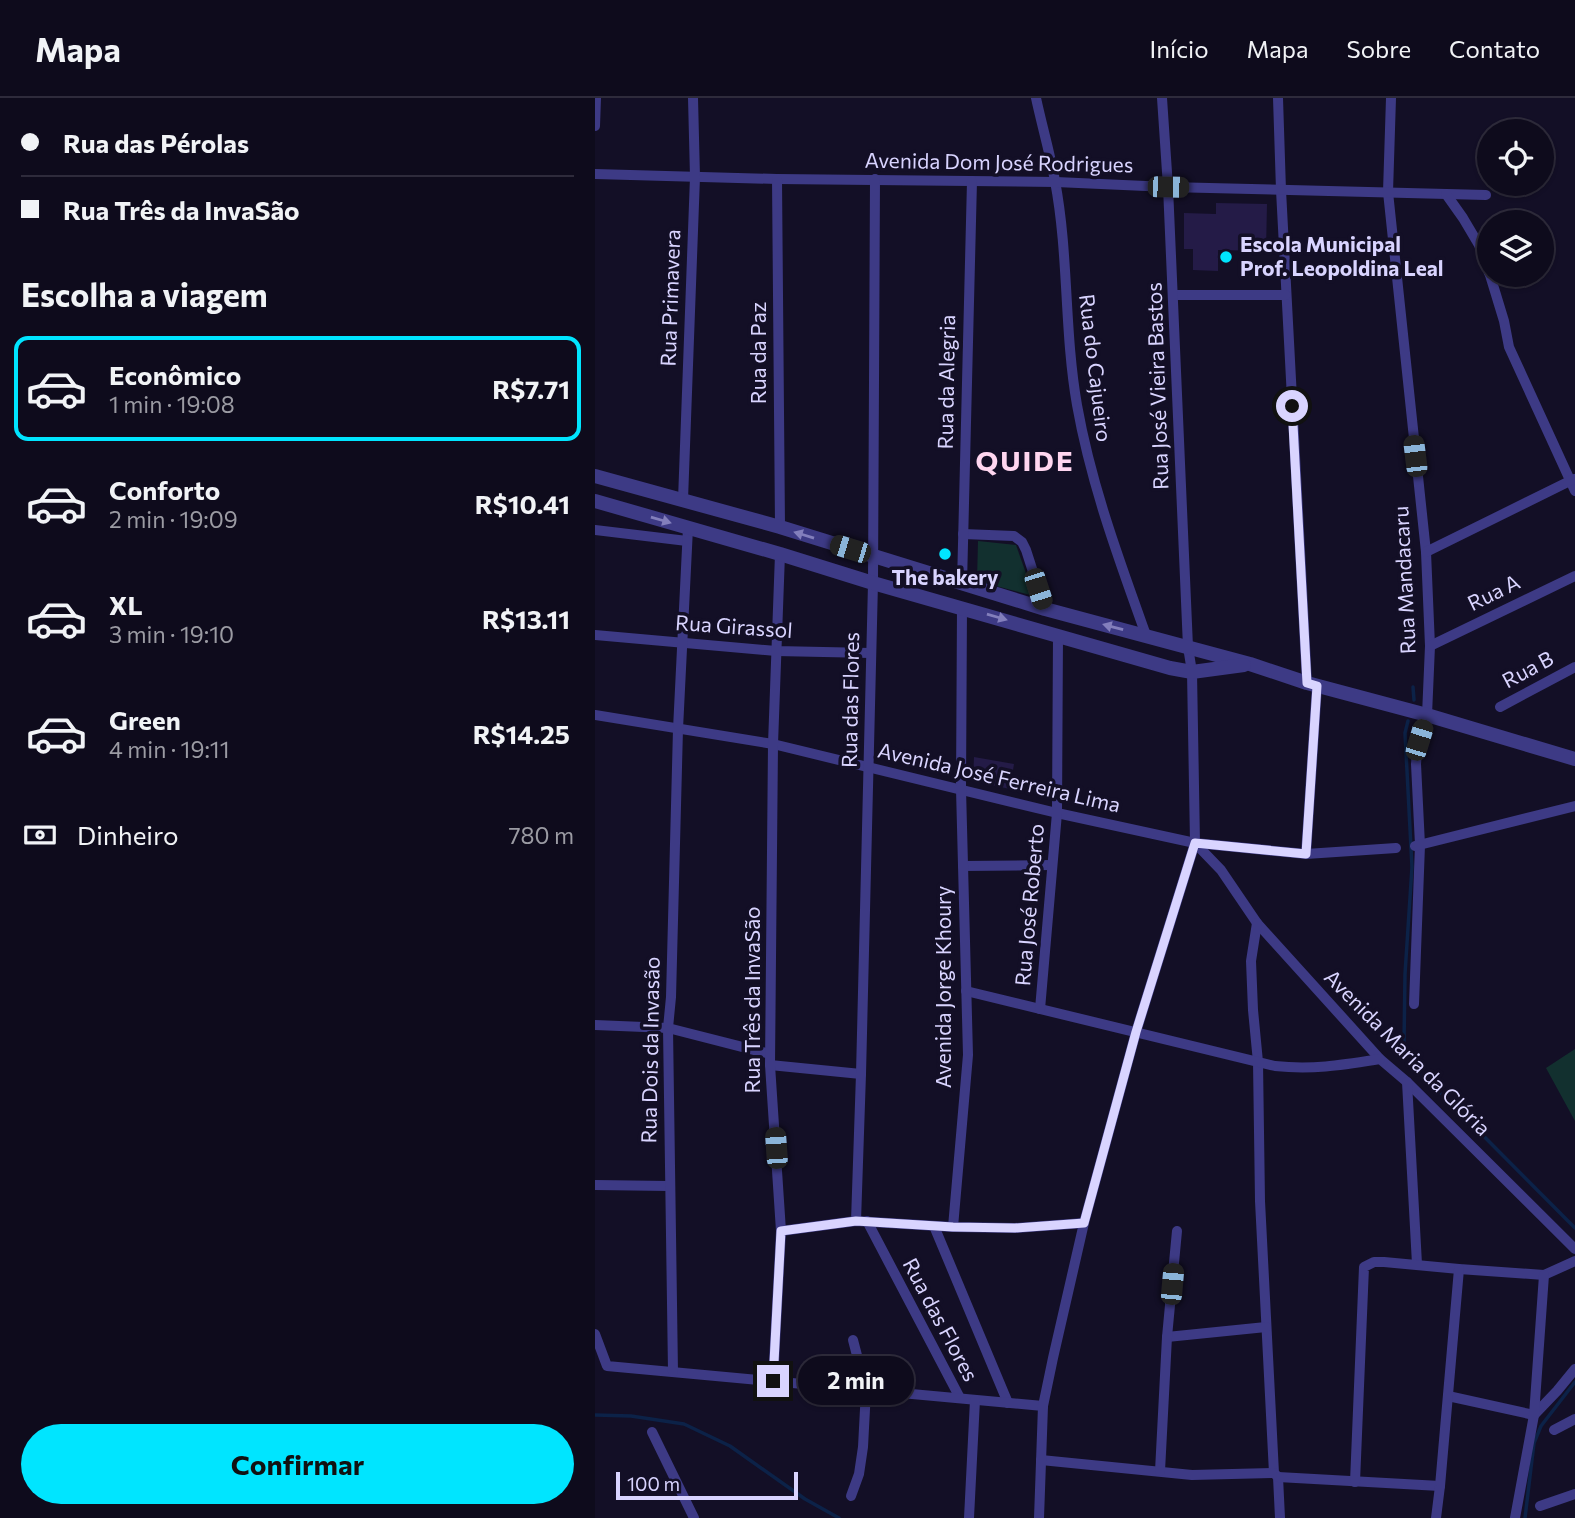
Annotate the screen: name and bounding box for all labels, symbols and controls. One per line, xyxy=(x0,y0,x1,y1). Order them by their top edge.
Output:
text: Mapa xyxy=(35,28,121,69)
text: Início xyxy=(1150,34,1209,63)
text: Mapa xyxy=(1247,34,1309,63)
text: Sobre xyxy=(1347,34,1411,63)
text: Contato xyxy=(1449,34,1540,63)
map controls xyxy=(1477,119,1554,287)
button: locate xyxy=(1477,119,1554,196)
text: Rua das Pérolas xyxy=(63,127,249,158)
street label: Avenida Dom José Rodrigues xyxy=(864,147,1134,176)
car xyxy=(1147,176,1190,198)
text: Rua Três da InvaSão xyxy=(63,194,299,225)
button: layers xyxy=(1477,210,1554,287)
street label: Rua Primavera xyxy=(655,229,684,367)
place label: Escola Municipal Prof. Leopoldina Leal xyxy=(1240,231,1443,280)
marker: Escola Municipal Prof. Leopoldina Leal xyxy=(1218,249,1234,265)
text: Escolha a viagem xyxy=(21,274,268,314)
street label: Rua José Vieira Bastos xyxy=(1140,282,1173,490)
street label: Rua do Cajueiro xyxy=(1075,292,1118,443)
street label: Rua da Paz xyxy=(745,302,770,404)
street label: Rua da Alegria xyxy=(932,314,959,450)
icon: car xyxy=(25,357,88,420)
text: Econômico xyxy=(109,359,241,390)
text: R$7.71 xyxy=(492,373,570,404)
text: 1 min · 19:08 xyxy=(109,390,235,418)
route start xyxy=(1276,390,1308,422)
car xyxy=(1403,434,1428,478)
district label: QUIDE xyxy=(975,443,1075,477)
icon: car xyxy=(25,472,88,535)
text: Conforto xyxy=(109,474,220,505)
text: R$10.41 xyxy=(475,488,570,519)
text: 2 min · 19:09 xyxy=(109,505,238,533)
street label: Rua Mandacaru xyxy=(1387,505,1420,655)
one-way arrow xyxy=(650,515,672,526)
one-way arrow xyxy=(793,529,814,539)
car xyxy=(827,533,874,565)
marker: The bakery xyxy=(937,546,953,562)
place label: The bakery xyxy=(891,564,999,589)
car xyxy=(1022,566,1055,612)
street label: Rua A xyxy=(1463,568,1524,615)
icon: car xyxy=(25,587,88,650)
text: XL xyxy=(109,589,143,620)
text: R$13.11 xyxy=(482,603,570,634)
street label: Rua Girassol xyxy=(675,609,794,642)
one-way arrow xyxy=(986,613,1007,623)
text: 3 min · 19:10 xyxy=(109,620,234,648)
one-way arrow xyxy=(1102,621,1123,631)
street label: Rua das Flores xyxy=(836,632,863,768)
street label: Rua B xyxy=(1497,645,1557,692)
icon: car xyxy=(25,702,88,765)
text: Green xyxy=(109,704,181,735)
car xyxy=(1403,717,1436,763)
text: R$14.25 xyxy=(473,718,570,749)
text: 4 min · 19:11 xyxy=(109,735,229,763)
street label: Avenida José Ferreira Lima xyxy=(876,736,1123,817)
icon: cash xyxy=(21,816,59,854)
text: Dinheiro xyxy=(77,819,179,850)
text: 780 m xyxy=(508,821,574,849)
street label: Rua José Roberto xyxy=(1009,823,1048,987)
street label: Avenida Jorge Khoury xyxy=(930,886,955,1088)
street label: Rua Três da InvaSão xyxy=(739,906,764,1094)
street label: Rua Dois da Invasão xyxy=(635,956,664,1144)
street label: Avenida Maria da Glória xyxy=(1320,964,1496,1140)
car xyxy=(765,1126,788,1170)
street label: Rua das Flores xyxy=(898,1253,984,1385)
car xyxy=(1160,1262,1185,1306)
callout: 2 min xyxy=(797,1356,913,1406)
route end xyxy=(757,1365,789,1397)
text: 2 min xyxy=(827,1366,885,1394)
button: Confirmar xyxy=(21,1424,574,1504)
scale bar xyxy=(616,1469,798,1501)
text: 100 m xyxy=(627,1472,680,1495)

